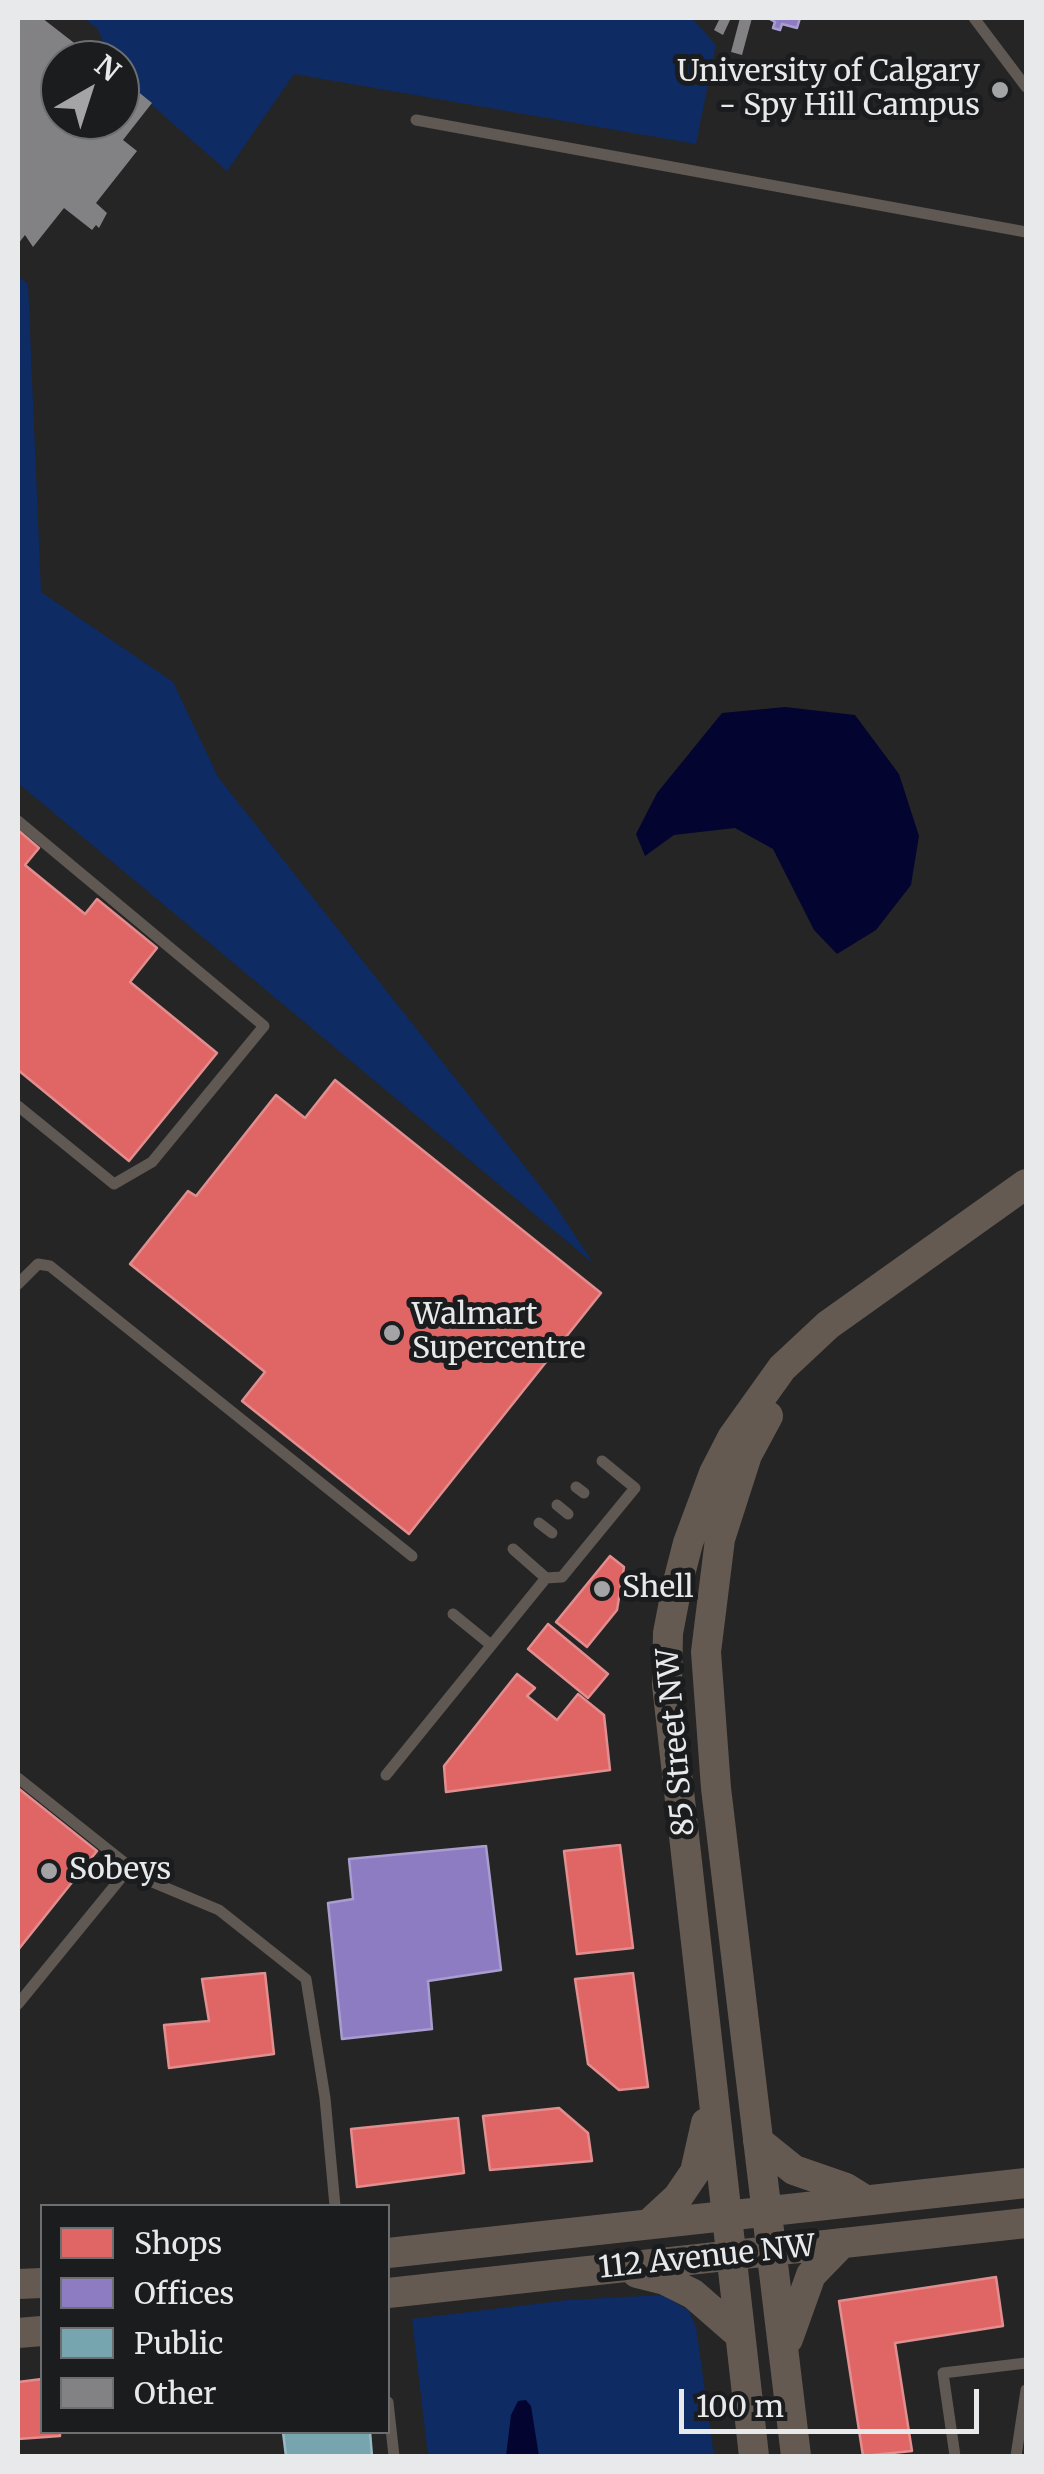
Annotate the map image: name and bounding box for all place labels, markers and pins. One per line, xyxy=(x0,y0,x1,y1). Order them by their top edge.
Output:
place label: University of Calgary - Spy Hill Campus xyxy=(677,55,980,126)
marker: University of Calgary - Spy Hill Campus xyxy=(989,79,1011,101)
place label: Walmart Supercentre xyxy=(412,1298,586,1368)
marker: Walmart Supercentre xyxy=(381,1322,403,1344)
place label: Shell xyxy=(622,1571,694,1607)
marker: Shell xyxy=(591,1578,613,1600)
place label: Sobeys xyxy=(69,1853,171,1889)
marker: Sobeys xyxy=(38,1860,60,1882)

